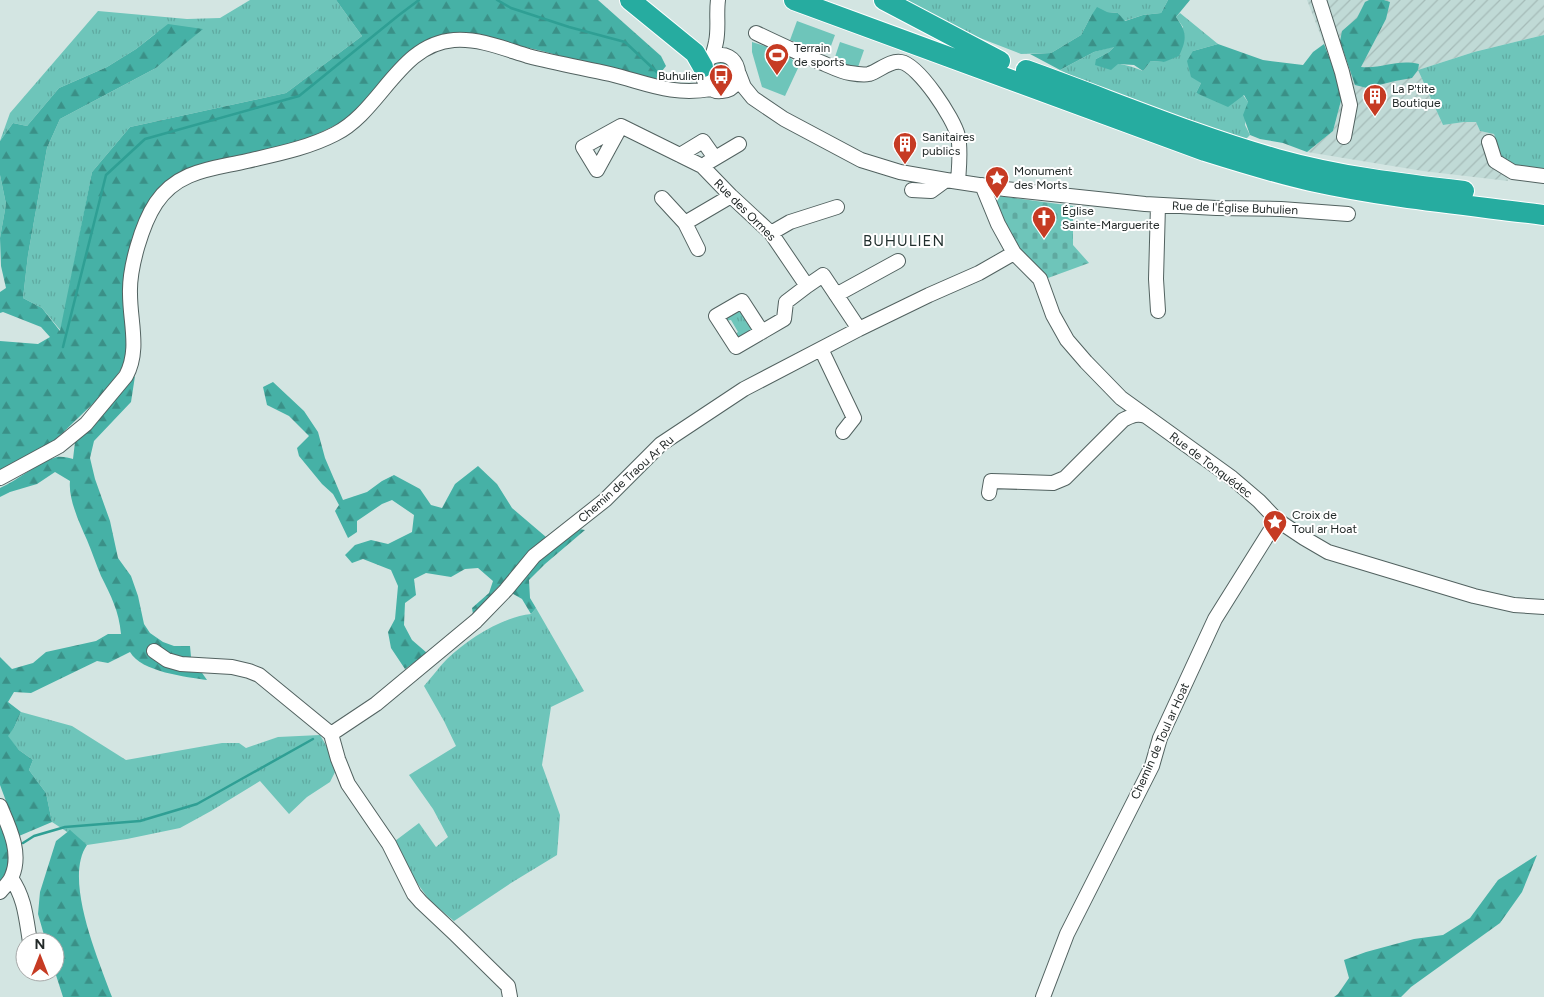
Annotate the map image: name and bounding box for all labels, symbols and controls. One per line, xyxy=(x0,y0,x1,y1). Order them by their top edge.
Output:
place label: Terrain de sports xyxy=(794,41,845,69)
sports icon: Terrain de sports xyxy=(764,42,790,76)
bus stop icon: Buhulien xyxy=(708,63,734,97)
place label: Buhulien xyxy=(658,69,704,83)
place label: La P'tite Boutique xyxy=(1392,82,1441,110)
building icon: La P'tite Boutique xyxy=(1362,83,1388,117)
place label: Sanitaires publics xyxy=(922,130,975,158)
building icon: Sanitaires publics xyxy=(892,131,918,165)
place label: Monument des Morts xyxy=(1014,164,1073,192)
place icon: Monument des Morts xyxy=(984,165,1010,199)
street label: Rue des Ormes xyxy=(711,176,779,244)
street label: Rue de l'Église Buhulien xyxy=(1172,199,1299,217)
place label: Église Sainte-Marguerite xyxy=(1062,204,1160,232)
church icon: Église Sainte-Marguerite xyxy=(1031,205,1057,239)
district label: BUHULIEN xyxy=(863,232,945,250)
street label: Rue de Tonquédec xyxy=(1167,429,1256,501)
street label: Chemin de Traou Ar Ru xyxy=(575,433,677,525)
place label: Croix de Toul ar Hoat xyxy=(1292,508,1357,536)
place icon: Croix de Toul ar Hoat xyxy=(1262,509,1288,543)
street label: Chemin de Toul ar Hoat xyxy=(1128,680,1192,801)
north arrow xyxy=(15,932,65,982)
text: N xyxy=(35,936,45,953)

